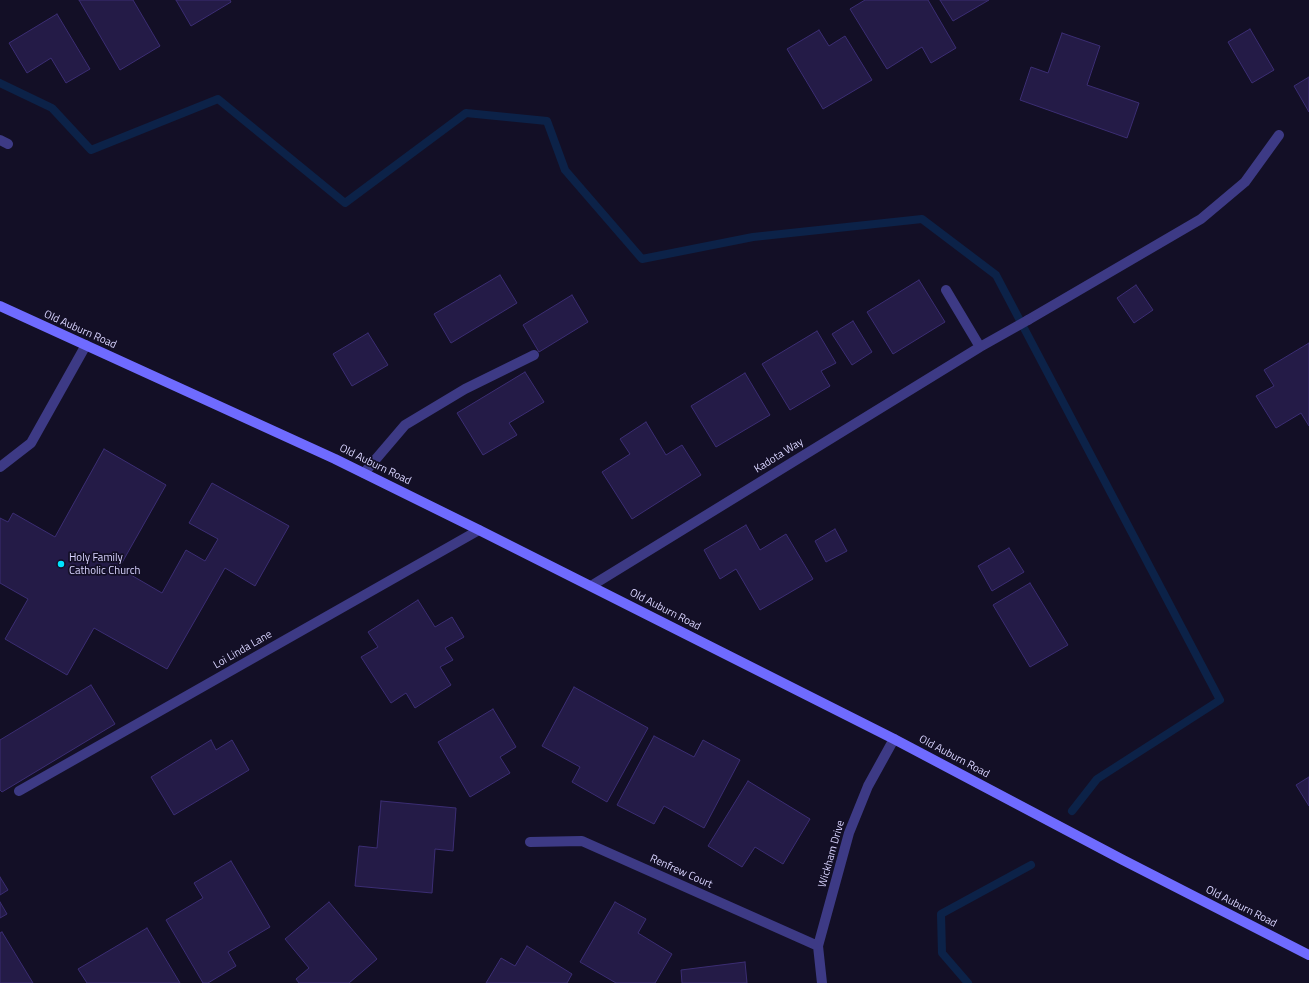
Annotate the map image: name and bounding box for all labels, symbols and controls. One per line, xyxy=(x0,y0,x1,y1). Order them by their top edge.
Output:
street label: Old Auburn Road xyxy=(42,308,118,352)
street label: Kadota Way xyxy=(752,436,806,476)
street label: Old Auburn Road xyxy=(337,442,413,488)
place label: Holy Family Catholic Church xyxy=(69,551,140,577)
marker: Holy Family Catholic Church xyxy=(56,559,66,569)
street label: Old Auburn Road xyxy=(627,586,703,634)
street label: Loi Linda Lane xyxy=(211,628,275,672)
street label: Old Auburn Road xyxy=(916,733,992,781)
street label: Wickham Drive xyxy=(816,819,848,889)
street label: Renfrew Court xyxy=(648,852,714,892)
street label: Old Auburn Road xyxy=(1203,883,1279,931)

